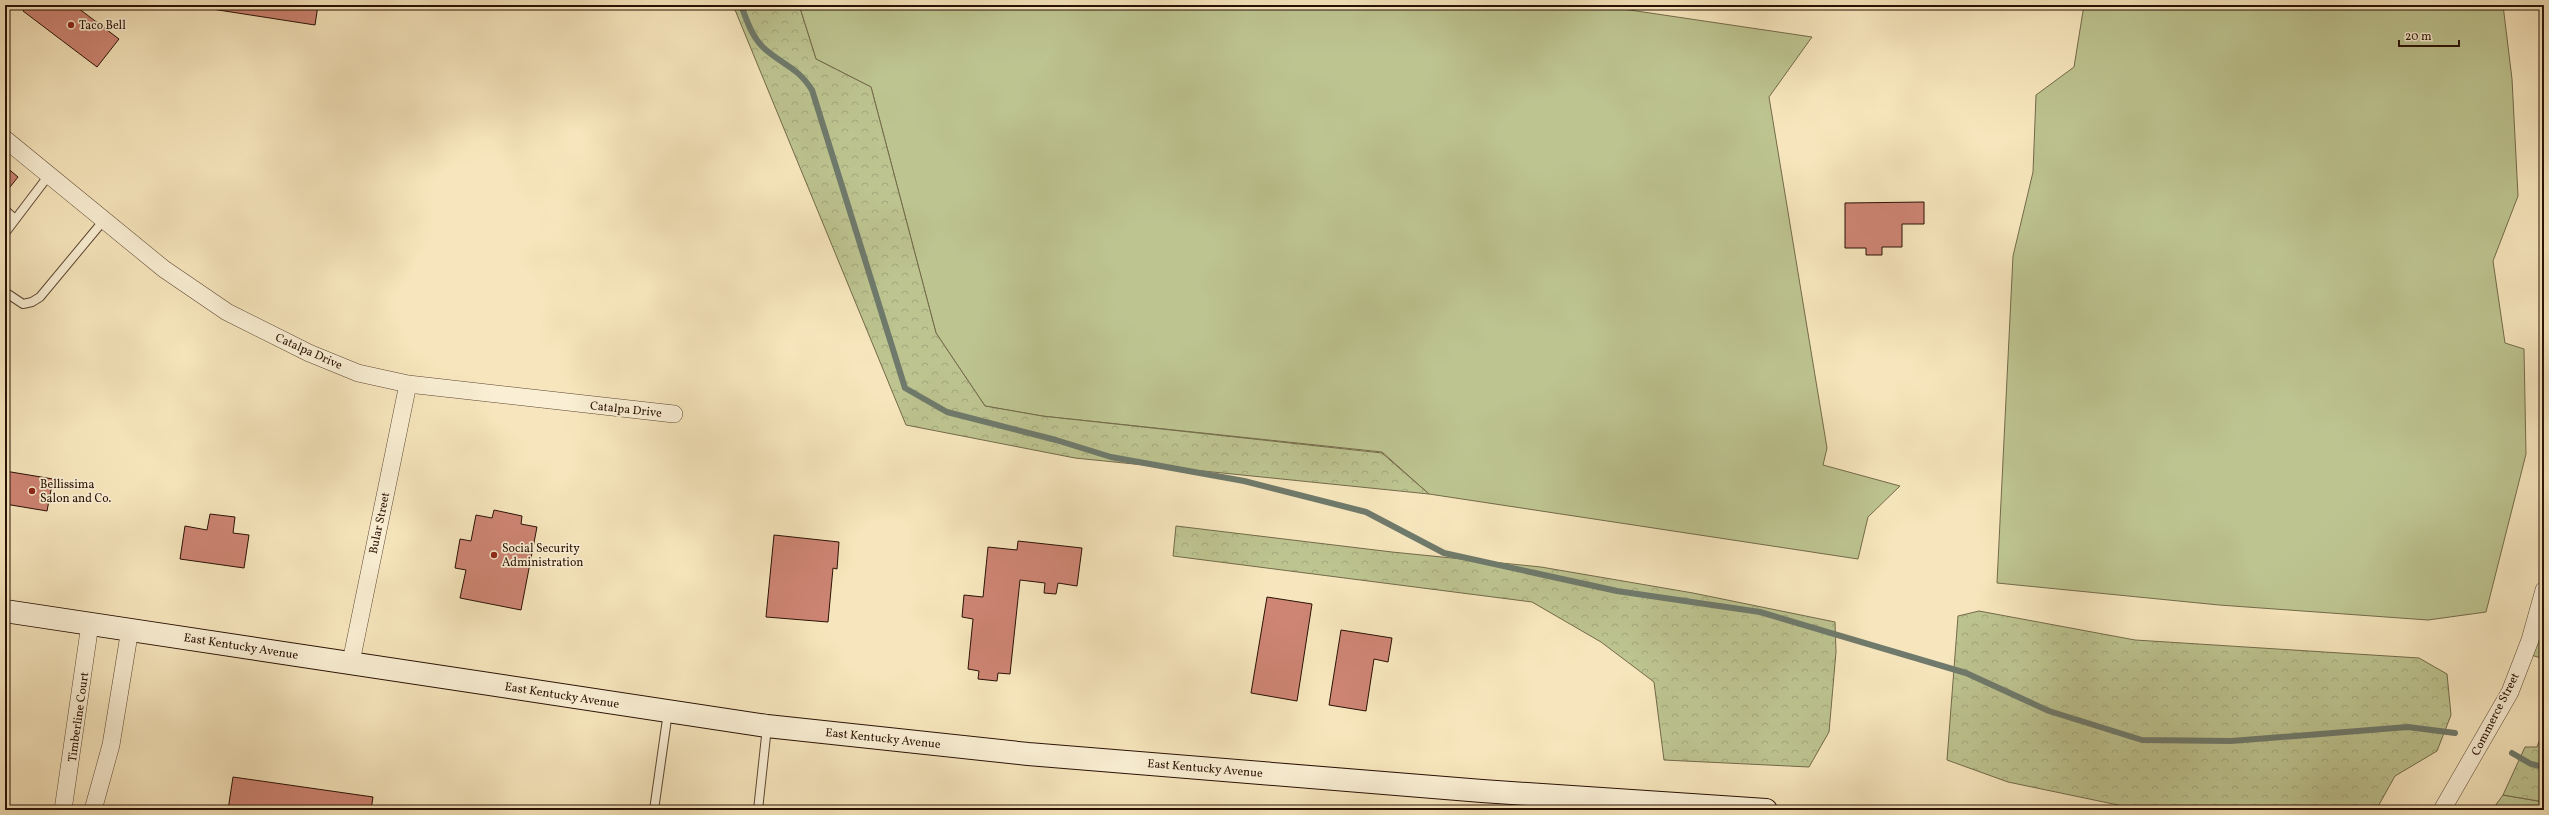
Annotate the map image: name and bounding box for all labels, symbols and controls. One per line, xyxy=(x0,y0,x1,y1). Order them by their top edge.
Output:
place label: Taco Bell xyxy=(79,18,126,34)
marker: Taco Bell xyxy=(66,20,76,30)
scale bar xyxy=(2399,22,2459,48)
text: 20 m xyxy=(2405,29,2432,45)
street label: Catalpa Drive xyxy=(272,330,345,374)
street label: Catalpa Drive xyxy=(589,398,663,422)
place label: Bellissima Salon and Co. xyxy=(40,477,112,507)
marker: Bellissima Salon and Co. xyxy=(27,486,37,496)
street label: Bular Street xyxy=(366,491,394,556)
place label: Social Security Administration xyxy=(502,541,584,571)
marker: Social Security Administration xyxy=(489,550,499,560)
street label: East Kentucky Avenue xyxy=(182,630,300,664)
street label: Commerce Street xyxy=(2468,670,2524,759)
street label: Timberline Court xyxy=(65,671,93,763)
street label: East Kentucky Avenue xyxy=(503,679,621,713)
street label: East Kentucky Avenue xyxy=(824,725,942,753)
street label: East Kentucky Avenue xyxy=(1147,756,1264,782)

